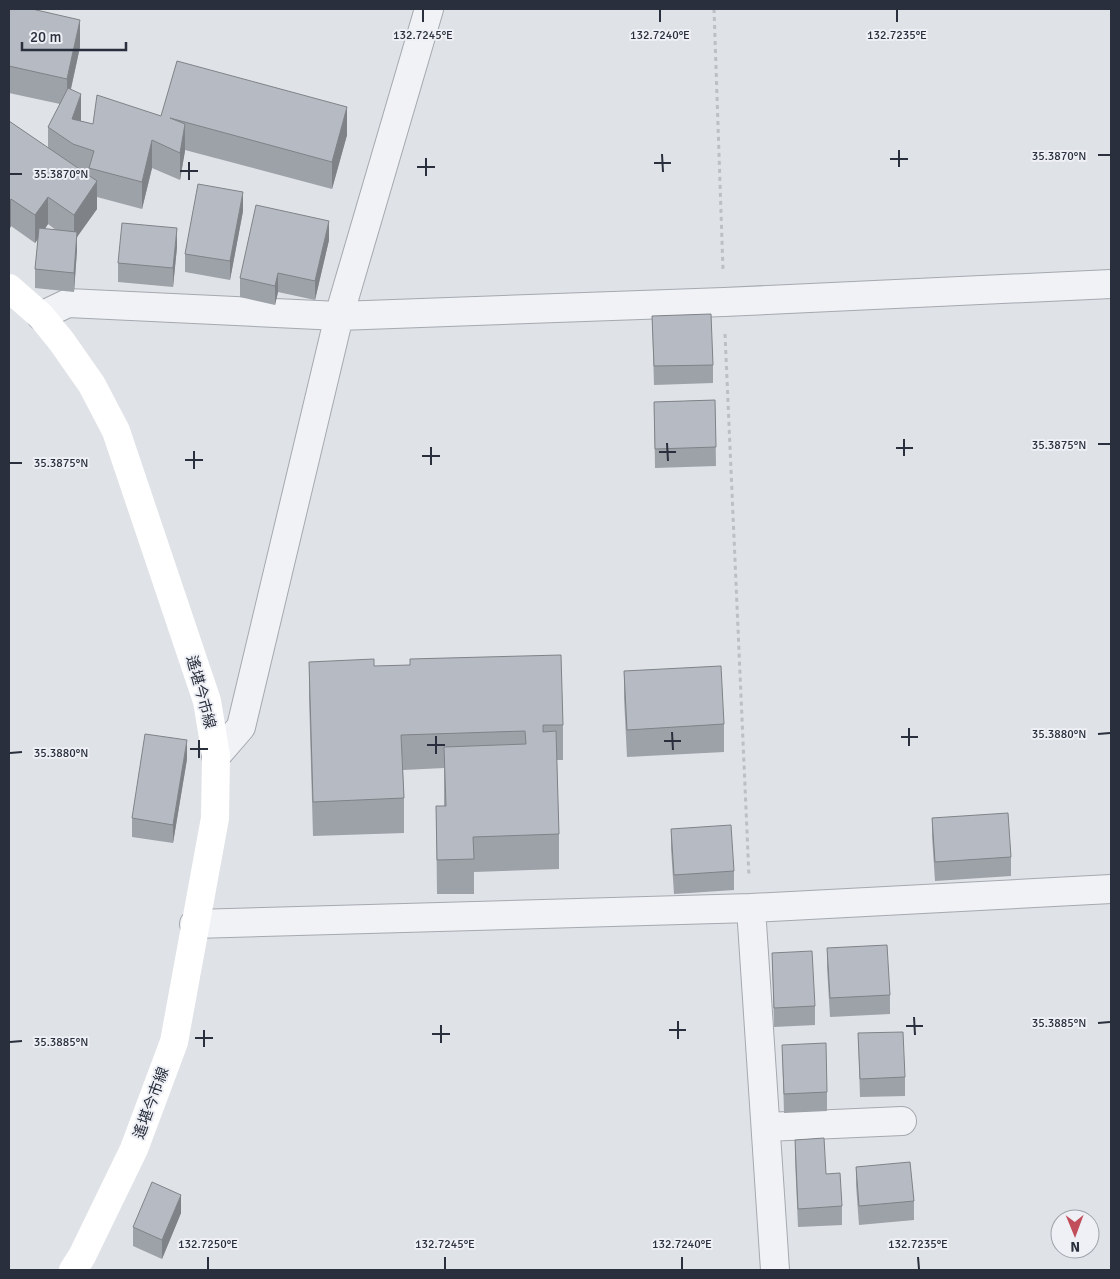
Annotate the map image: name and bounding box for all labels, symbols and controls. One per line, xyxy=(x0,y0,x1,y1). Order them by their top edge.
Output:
scale bar xyxy=(22,20,126,52)
text: 20 m xyxy=(30,28,61,46)
text: 132.7245°E xyxy=(393,28,453,43)
text: 132.7240°E xyxy=(630,28,690,43)
text: 132.7235°E xyxy=(867,28,927,43)
text: 35.3870°N xyxy=(1032,149,1086,164)
text: 35.3870°N xyxy=(34,167,88,182)
text: 35.3875°N xyxy=(1032,438,1086,453)
text: 35.3875°N xyxy=(34,456,88,471)
street label: 遙堪今市線 xyxy=(183,653,219,731)
text: 35.3880°N xyxy=(1032,727,1086,742)
text: 35.3880°N xyxy=(34,746,88,761)
text: 35.3885°N xyxy=(1032,1016,1086,1031)
text: 35.3885°N xyxy=(34,1035,88,1050)
street label: 遙堪今市線 xyxy=(130,1065,172,1141)
north arrow xyxy=(1050,1209,1100,1259)
text: 132.7250°E xyxy=(178,1237,238,1252)
text: 132.7245°E xyxy=(415,1237,475,1252)
text: 132.7240°E xyxy=(652,1237,712,1252)
text: 132.7235°E xyxy=(888,1237,948,1252)
text: N xyxy=(1070,1238,1080,1255)

